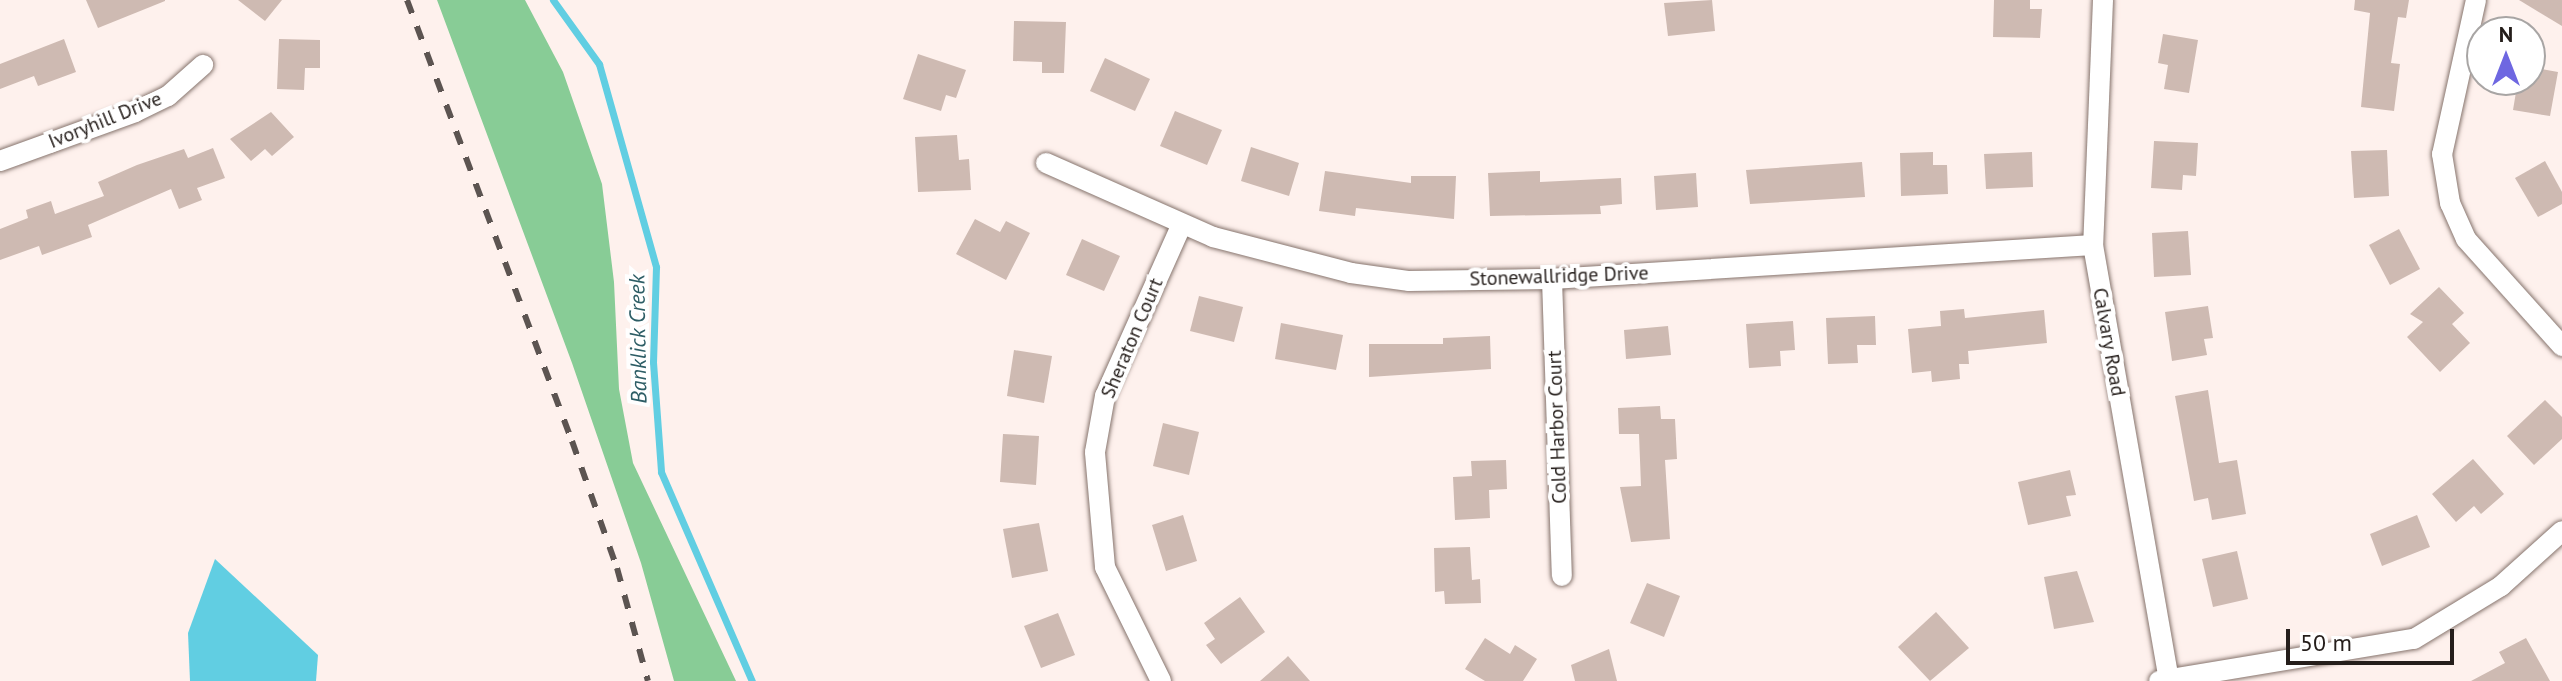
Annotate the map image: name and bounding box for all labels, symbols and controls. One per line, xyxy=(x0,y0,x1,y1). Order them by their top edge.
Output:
north arrow xyxy=(2466,16,2546,96)
text: N xyxy=(2499,20,2513,48)
street label: Ivoryhill Drive xyxy=(45,86,165,154)
street label: Stonewallridge Drive xyxy=(1469,261,1649,291)
water label: Banklick Creek xyxy=(624,274,652,404)
street label: Sheraton Court xyxy=(1096,274,1168,402)
street label: Calvary Road xyxy=(2088,286,2130,398)
street label: Cold Harbor Court xyxy=(1542,350,1572,504)
scale bar xyxy=(2290,613,2458,663)
text: 50 m xyxy=(2300,627,2352,658)

